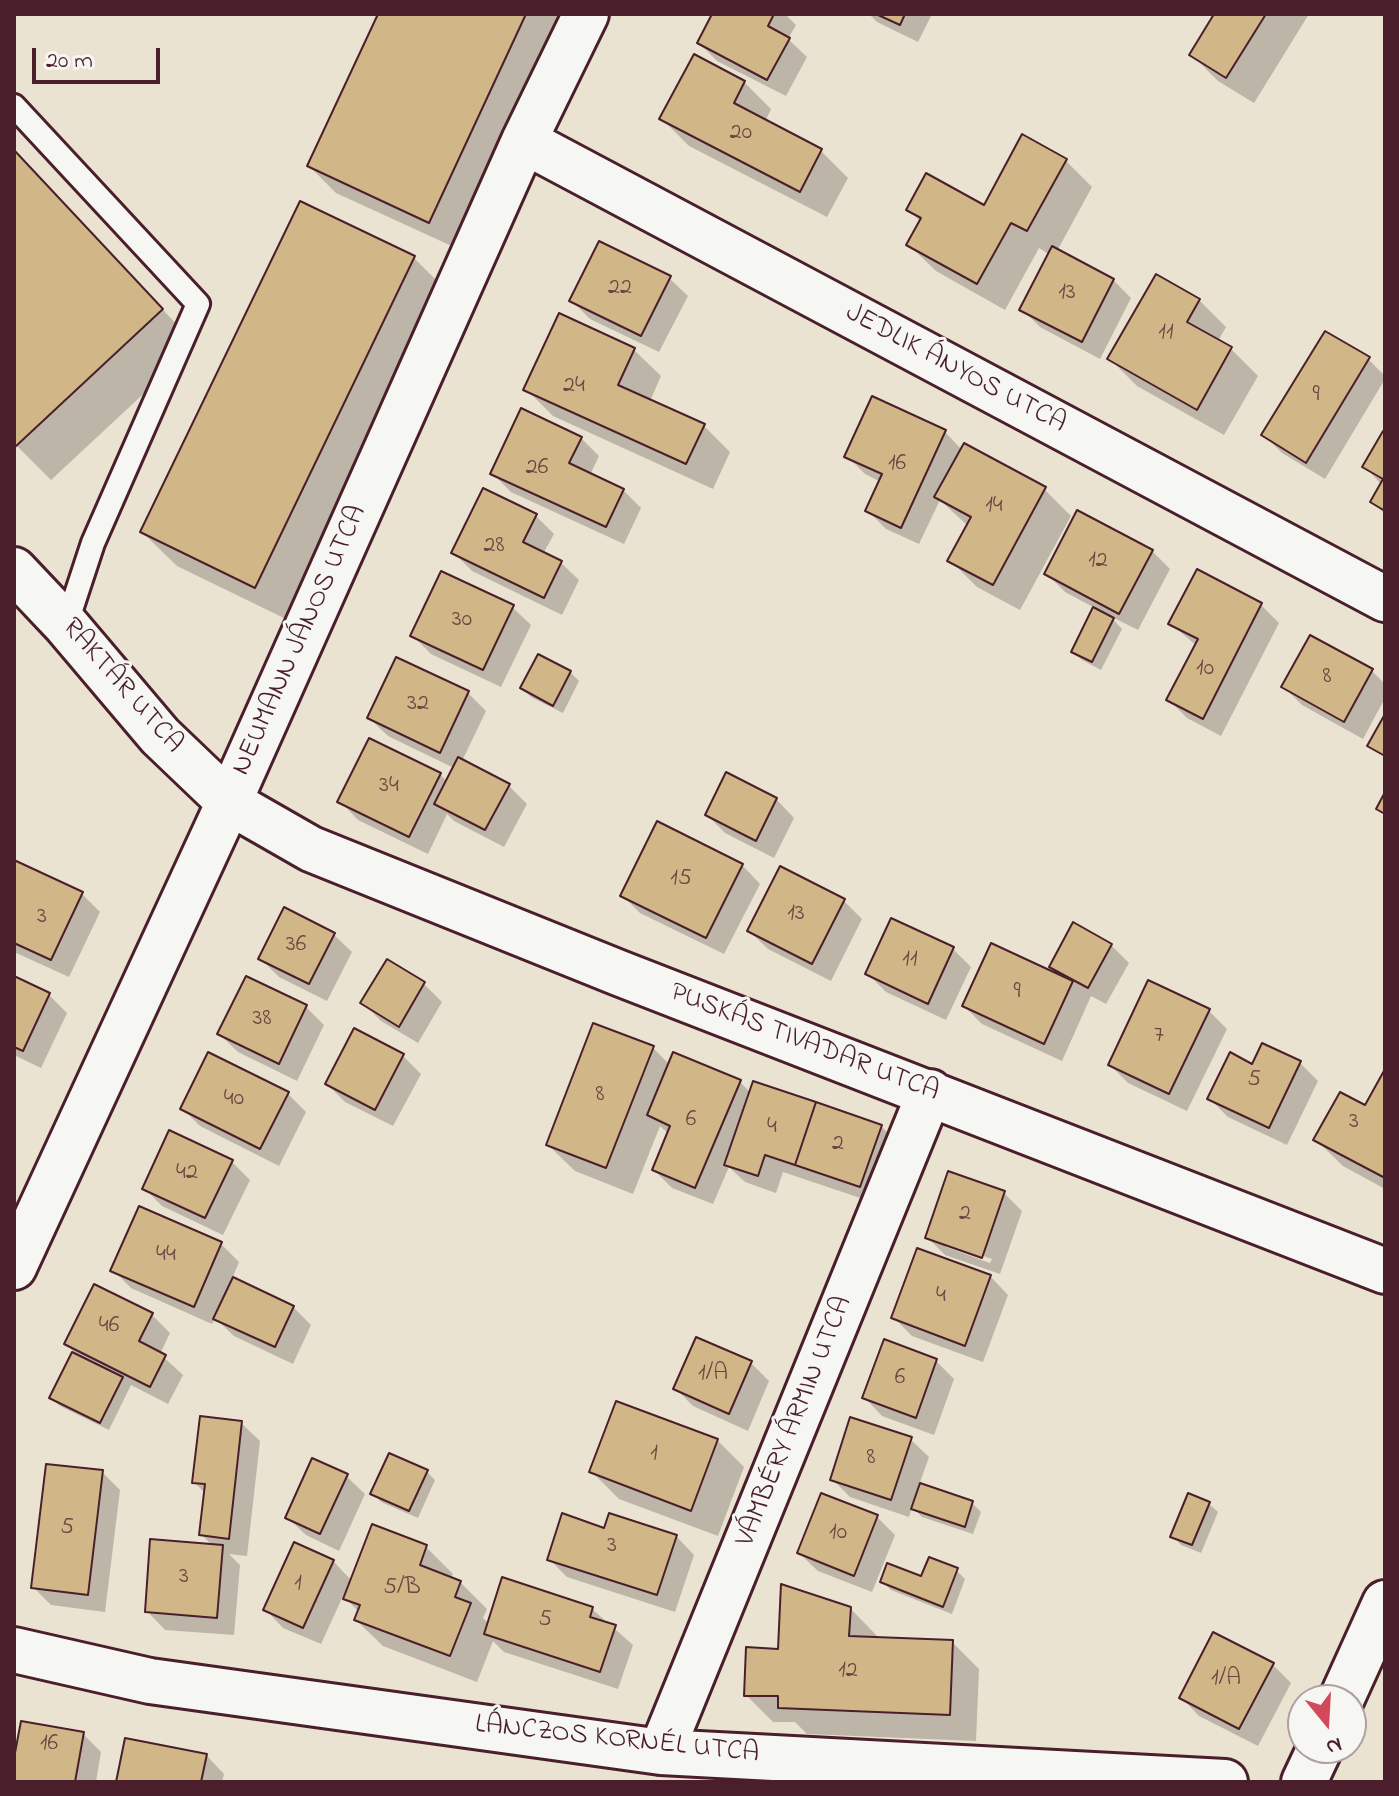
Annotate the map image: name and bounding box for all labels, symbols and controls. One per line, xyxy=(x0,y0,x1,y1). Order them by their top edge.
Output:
scale bar xyxy=(36,32,164,82)
text: 20 m xyxy=(46,44,93,79)
house number: 20 xyxy=(730,120,752,148)
house number: 22 xyxy=(608,275,632,303)
house number: 13 xyxy=(1058,280,1076,308)
street label: JEDLIK ÁNYOS UTCA xyxy=(839,298,1071,442)
house number: 11 xyxy=(1158,320,1174,348)
house number: 24 xyxy=(563,373,585,401)
house number: 9 xyxy=(1312,382,1320,410)
house number: 16 xyxy=(888,451,906,479)
house number: 26 xyxy=(526,455,548,483)
house number: 14 xyxy=(985,493,1003,521)
street label: NEUMANN JÁNOS UTCA xyxy=(226,501,376,781)
house number: 28 xyxy=(484,533,504,561)
house number: 12 xyxy=(1088,548,1108,576)
house number: 30 xyxy=(452,607,472,635)
street label: RAKTÁR UTCA xyxy=(53,612,189,762)
house number: 10 xyxy=(1196,656,1214,684)
house number: 8 xyxy=(1323,664,1331,692)
house number: 32 xyxy=(407,691,429,719)
house number: 34 xyxy=(379,773,399,801)
house number: 15 xyxy=(670,866,692,894)
house number: 13 xyxy=(787,901,805,929)
house number: 3 xyxy=(37,904,47,932)
house number: 36 xyxy=(286,932,306,960)
house number: 11 xyxy=(902,947,918,975)
street label: PUSKÁS TIVADAR UTCA xyxy=(665,977,943,1111)
house number: 9 xyxy=(1013,979,1021,1007)
house number: 38 xyxy=(253,1006,271,1034)
house number: 7 xyxy=(1154,1023,1164,1051)
house number: 5 xyxy=(1247,1067,1261,1095)
house number: 8 xyxy=(596,1082,604,1110)
house number: 40 xyxy=(224,1086,244,1114)
house number: 6 xyxy=(686,1107,696,1135)
house number: 3 xyxy=(1349,1109,1359,1137)
house number: 4 xyxy=(767,1114,777,1142)
house number: 2 xyxy=(832,1131,844,1159)
house number: 42 xyxy=(176,1160,198,1188)
house number: 2 xyxy=(959,1201,971,1229)
house number: 44 xyxy=(156,1242,176,1270)
house number: 4 xyxy=(936,1283,946,1311)
street label: VÁMBÉRY ÁRMIN UTCA xyxy=(730,1292,862,1552)
house number: 46 xyxy=(99,1313,119,1341)
house number: 1/A xyxy=(698,1361,728,1389)
house number: 6 xyxy=(895,1365,905,1393)
house number: 1 xyxy=(650,1441,658,1469)
house number: 8 xyxy=(867,1445,875,1473)
house number: 5 xyxy=(60,1515,74,1543)
house number: 10 xyxy=(829,1520,847,1548)
house number: 3 xyxy=(607,1533,617,1561)
house number: 3 xyxy=(179,1564,189,1592)
house number: 1 xyxy=(294,1571,302,1599)
house number: 5/B xyxy=(383,1575,421,1603)
house number: 5 xyxy=(538,1607,552,1635)
house number: 12 xyxy=(838,1658,858,1686)
house number: 1/A xyxy=(1211,1666,1241,1694)
north arrow xyxy=(1287,1684,1367,1764)
street label: LÁNCZOS KORNÉL UTCA xyxy=(473,1709,761,1773)
text: N xyxy=(1322,1727,1346,1762)
house number: 16 xyxy=(40,1731,58,1759)

